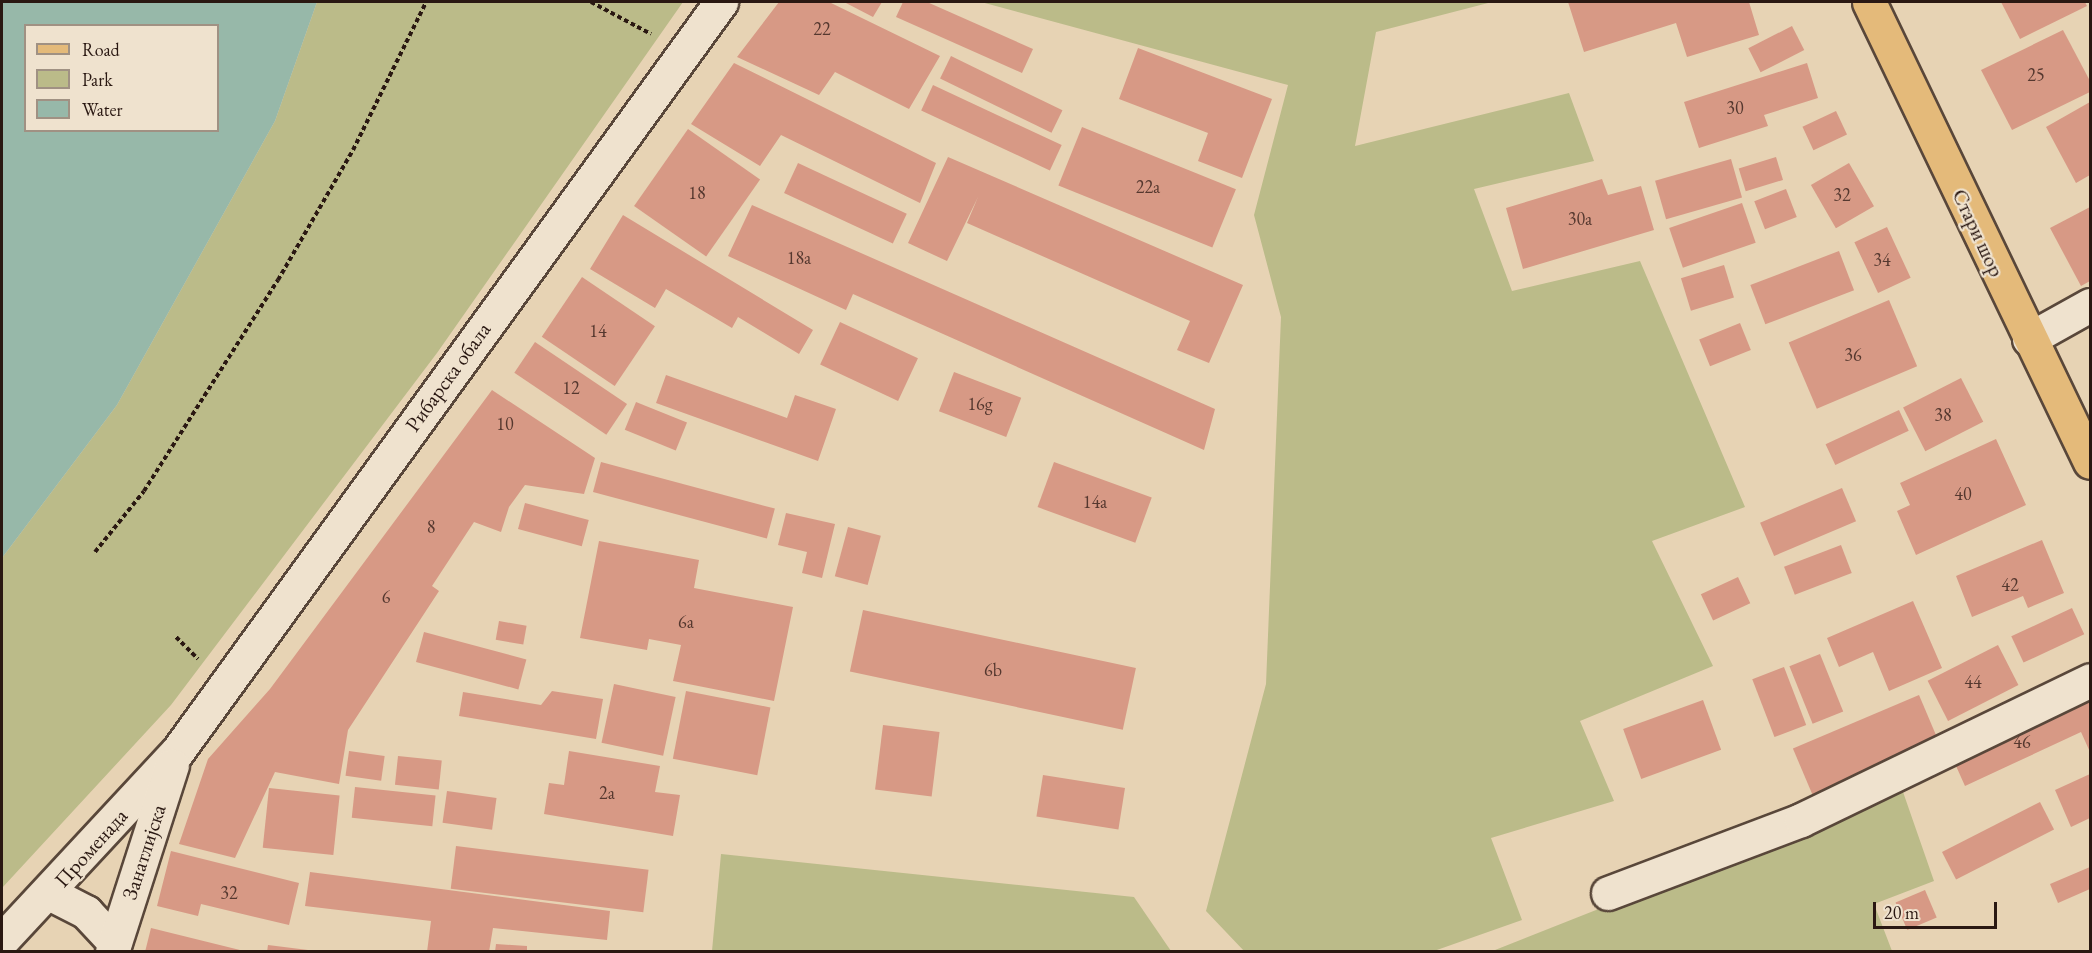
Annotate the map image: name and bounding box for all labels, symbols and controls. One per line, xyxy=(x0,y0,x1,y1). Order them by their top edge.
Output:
house number: 22 xyxy=(813,18,831,40)
legend xyxy=(24,24,219,132)
text: Road xyxy=(82,38,120,61)
house number: 25 xyxy=(2027,64,2045,86)
text: Park xyxy=(82,68,113,91)
house number: 30 xyxy=(1726,97,1744,119)
text: Water xyxy=(82,98,123,121)
house number: 22a xyxy=(1136,176,1160,198)
house number: 18 xyxy=(688,182,706,204)
house number: 32 xyxy=(1833,184,1851,206)
street label: Стари шор xyxy=(1947,185,2009,281)
house number: 30a xyxy=(1568,208,1592,230)
house number: 18a xyxy=(787,247,811,269)
house number: 34 xyxy=(1873,249,1891,271)
street label: Рибарска обала xyxy=(400,318,496,436)
house number: 14 xyxy=(589,320,607,342)
house number: 36 xyxy=(1844,344,1862,366)
house number: 12 xyxy=(562,377,580,399)
house number: 16g xyxy=(967,393,993,415)
house number: 38 xyxy=(1934,404,1952,426)
house number: 10 xyxy=(496,413,514,435)
house number: 40 xyxy=(1954,483,1972,505)
house number: 14a xyxy=(1083,491,1107,513)
house number: 8 xyxy=(427,516,435,538)
house number: 42 xyxy=(2001,574,2019,596)
house number: 6 xyxy=(382,586,390,608)
house number: 6a xyxy=(678,611,694,633)
house number: 6b xyxy=(984,659,1002,681)
house number: 44 xyxy=(1964,671,1982,693)
house number: 46 xyxy=(2013,731,2031,753)
house number: 2a xyxy=(599,782,615,804)
street label: Занатлијска xyxy=(117,801,171,903)
street label: Променада xyxy=(49,804,133,892)
house number: 32 xyxy=(220,882,238,904)
scale bar xyxy=(1876,890,2000,928)
text: 20 m xyxy=(1884,901,1919,924)

